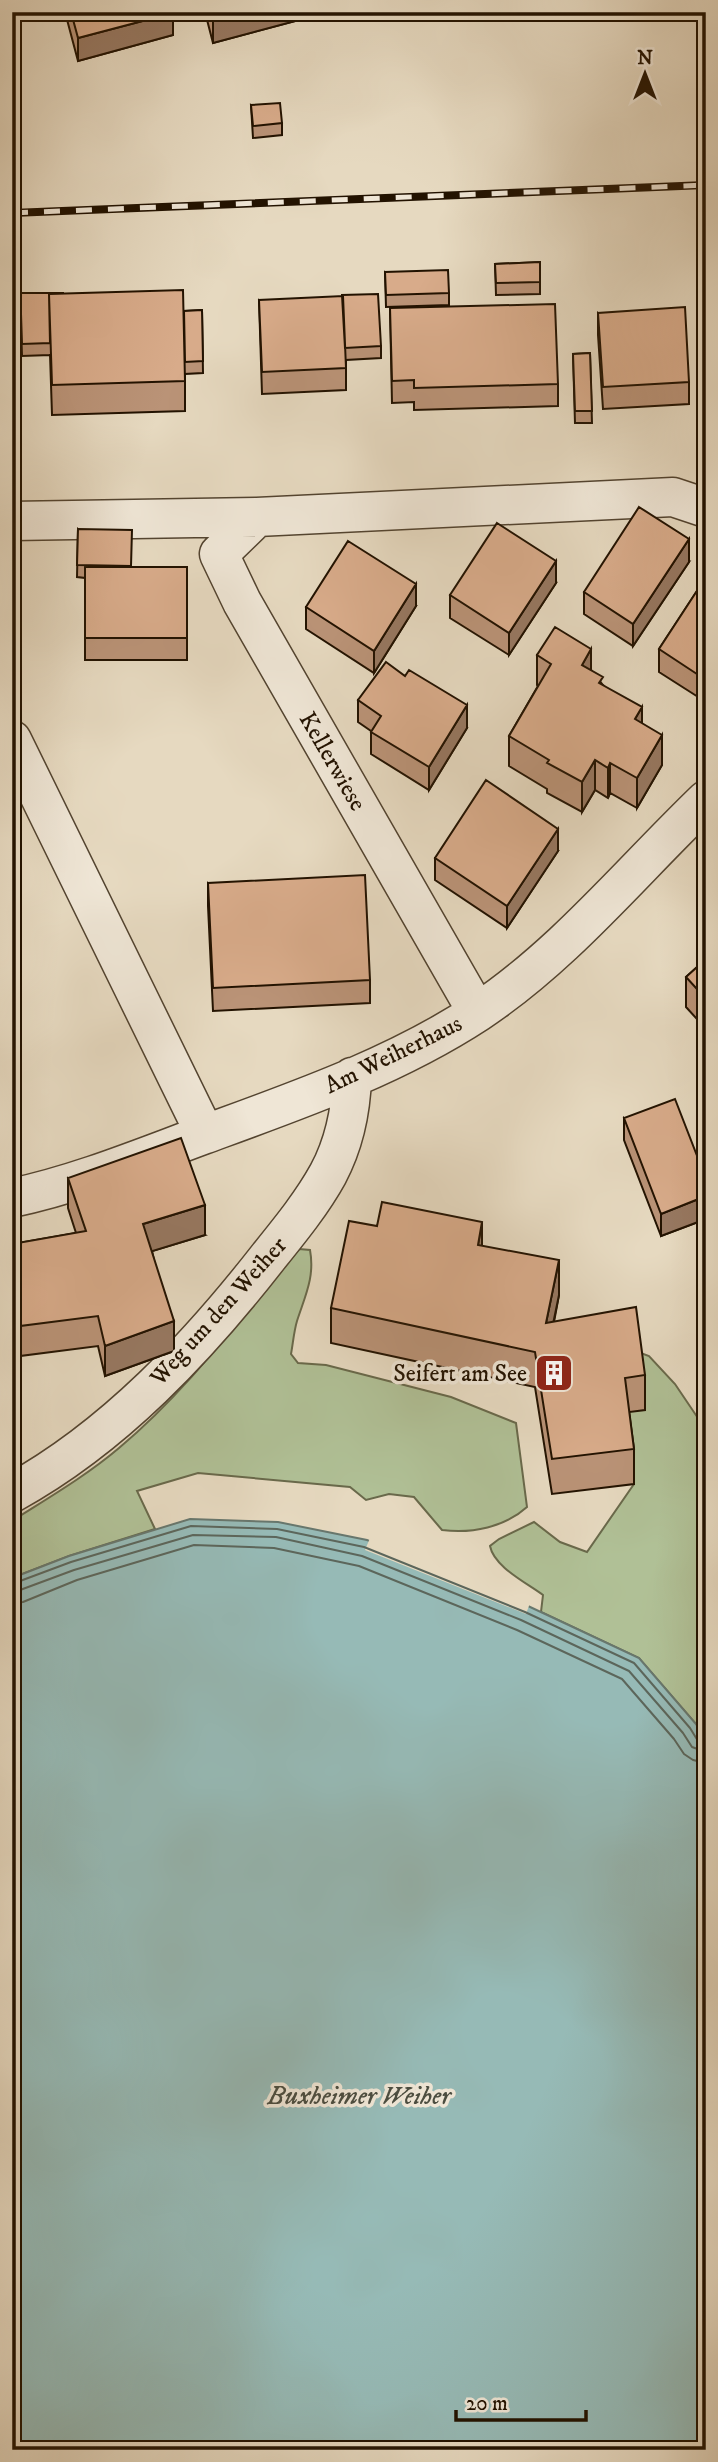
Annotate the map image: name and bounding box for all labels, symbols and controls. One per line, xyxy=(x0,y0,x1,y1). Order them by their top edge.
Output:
north arrow xyxy=(610,38,680,108)
text: N xyxy=(637,47,653,70)
street label: Kellerwiese xyxy=(292,707,372,816)
street label: Am Weiherhaus xyxy=(320,1009,467,1101)
street label: Weg um den Weiher xyxy=(143,1231,294,1393)
building icon: Seifert am See xyxy=(533,1352,575,1394)
place label: Seifert am See xyxy=(393,1359,527,1389)
water label: Buxheimer Weiher xyxy=(267,2080,452,2113)
scale bar xyxy=(456,2378,585,2422)
text: 20 m xyxy=(466,2391,508,2417)

